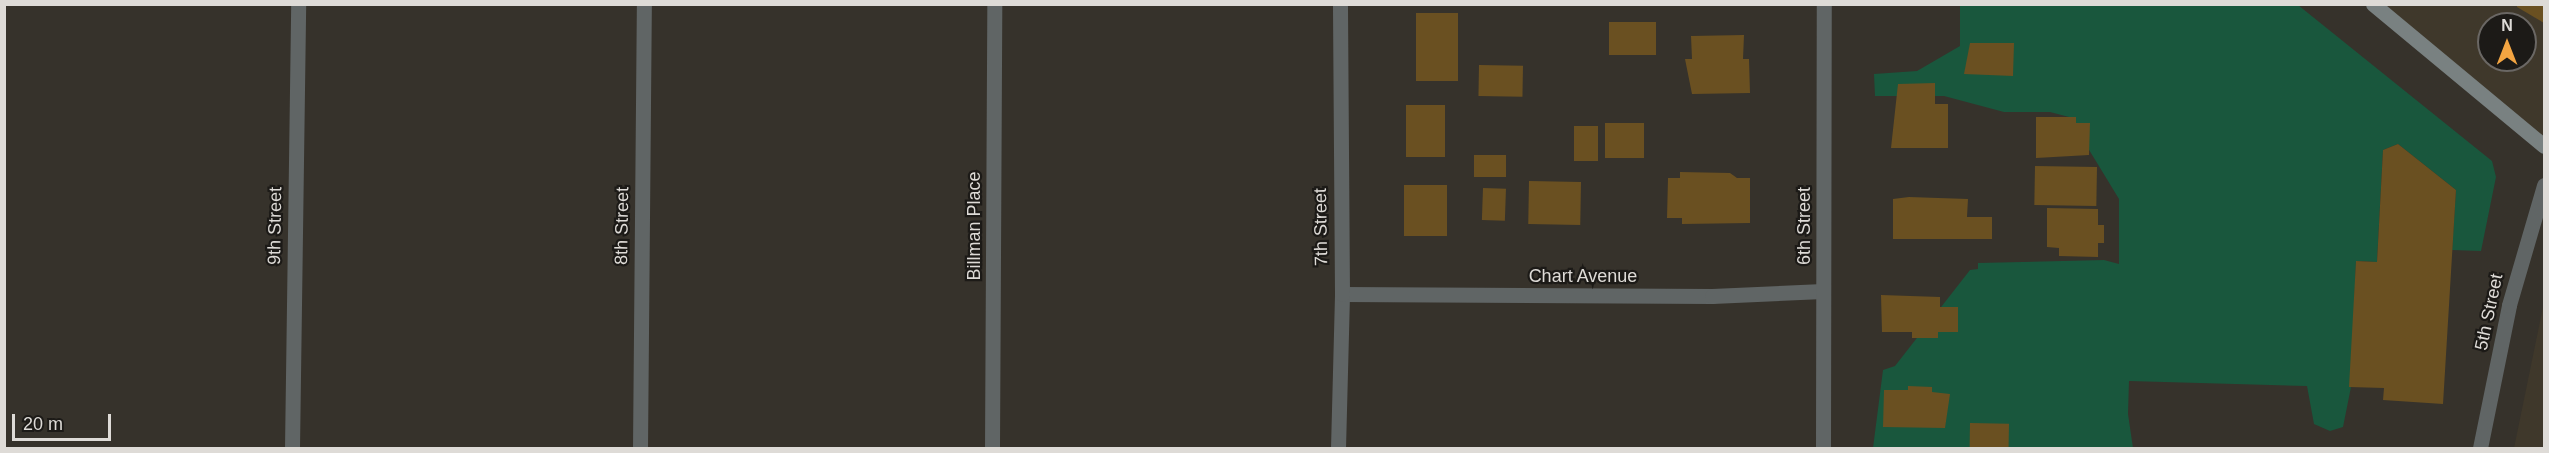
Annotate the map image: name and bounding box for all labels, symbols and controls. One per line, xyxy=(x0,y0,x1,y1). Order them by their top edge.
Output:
north arrow xyxy=(2477,12,2537,72)
text: N xyxy=(2501,17,2513,34)
street label: Billman Place xyxy=(963,171,985,281)
street label: 9th Street xyxy=(264,187,286,265)
street label: 8th Street xyxy=(611,187,633,265)
street label: 6th Street xyxy=(1793,187,1815,265)
street label: 7th Street xyxy=(1310,188,1332,266)
street label: Chart Avenue xyxy=(1528,265,1638,287)
street label: 5th Street xyxy=(2470,272,2508,352)
scale bar xyxy=(15,402,114,440)
text: 20 m xyxy=(23,414,63,434)

